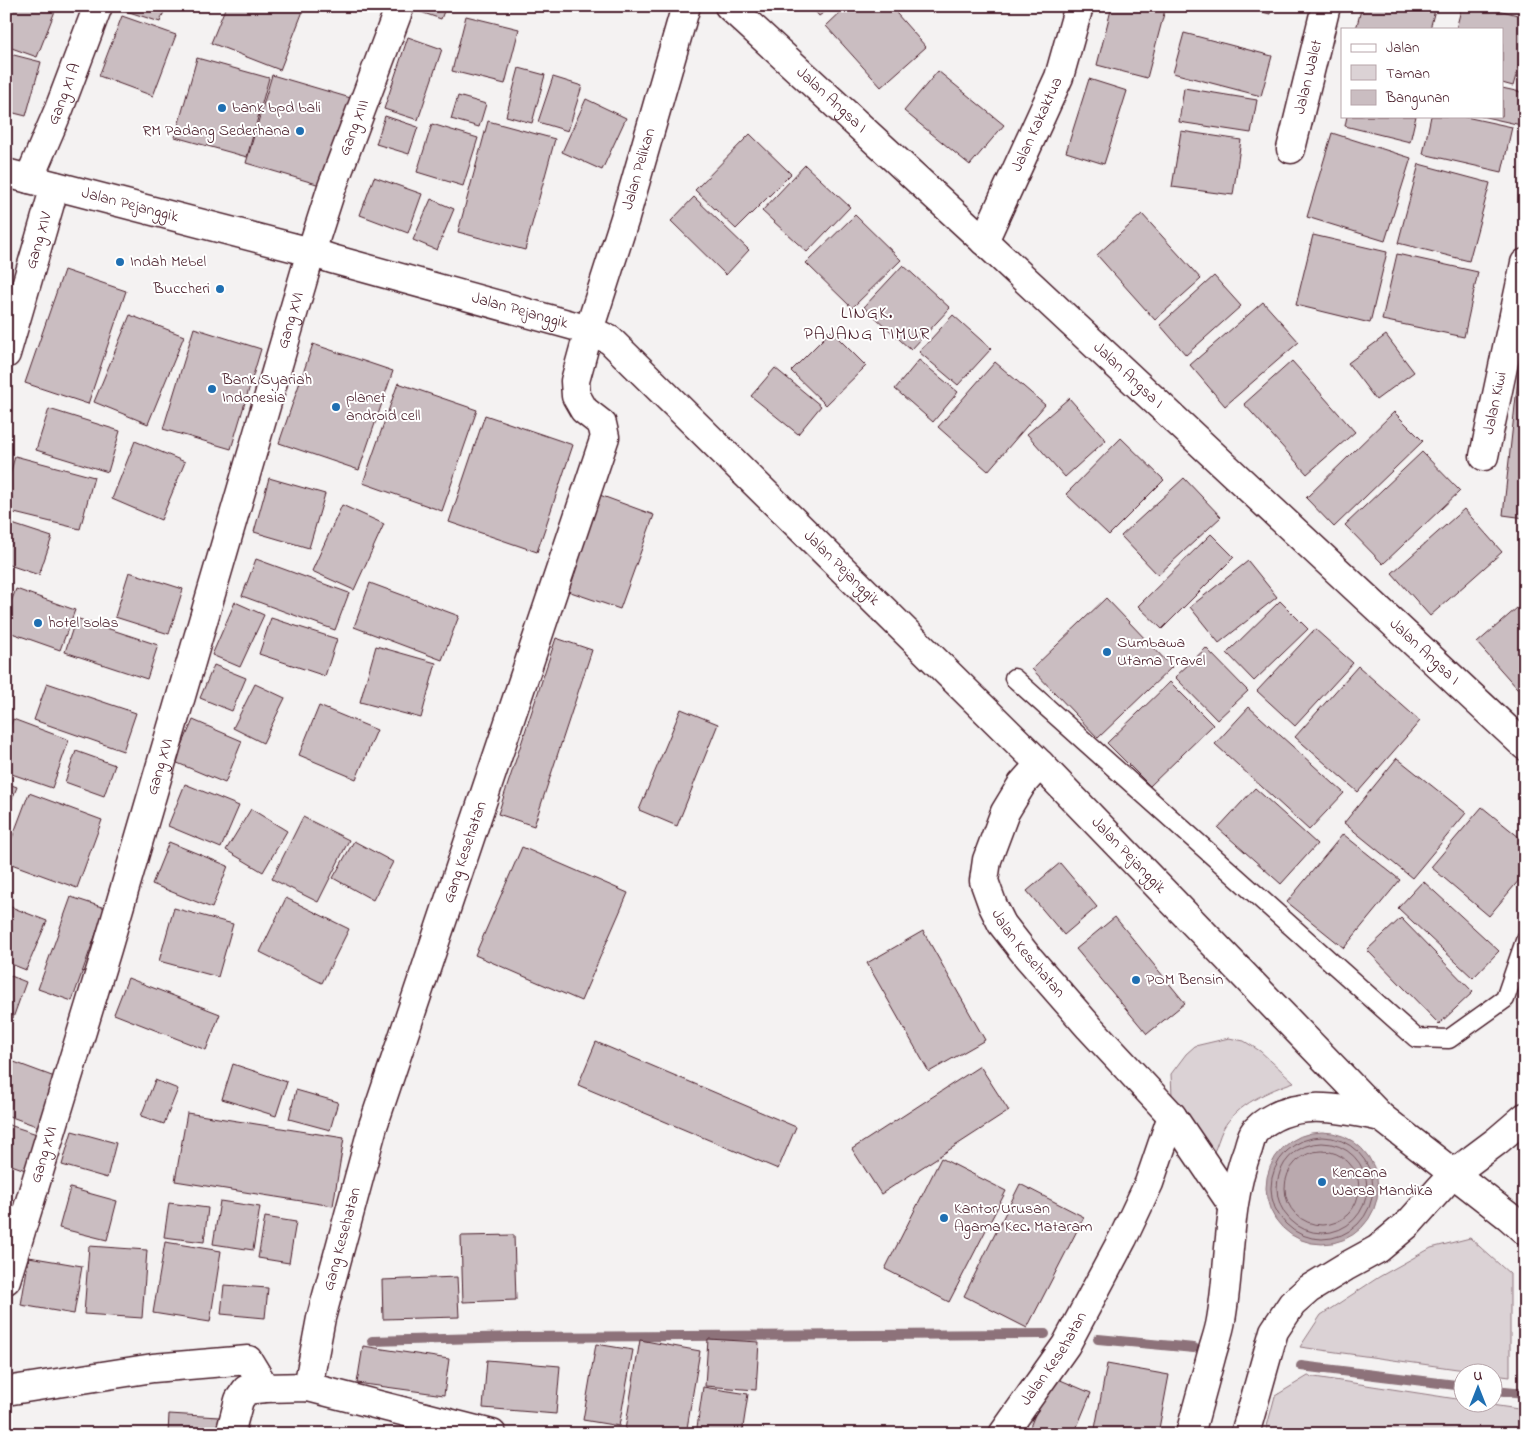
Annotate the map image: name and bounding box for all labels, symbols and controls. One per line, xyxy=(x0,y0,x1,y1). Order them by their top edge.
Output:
legend xyxy=(1341,28,1504,118)
street label: Jalan Walet xyxy=(1288,37,1329,117)
text: Jalan xyxy=(1386,37,1419,59)
street label: Gang XI A xyxy=(41,60,87,129)
street label: Jalan Angsa I xyxy=(790,61,872,139)
text: Taman xyxy=(1386,63,1430,85)
street label: Jalan Kakaktua xyxy=(1005,73,1069,176)
text: Bangunan xyxy=(1385,87,1450,110)
place label: bank bpd bali xyxy=(232,96,321,120)
street label: Gang XIII xyxy=(333,96,376,159)
marker: bank bpd bali xyxy=(216,102,228,114)
place label: RM Padang Sederhana xyxy=(142,119,290,143)
marker: RM Padang Sederhana xyxy=(294,125,306,137)
street label: Jalan Pelikan xyxy=(616,125,662,213)
street label: Jalan Pejanggik xyxy=(79,181,182,229)
street label: Gang XIV xyxy=(19,209,59,272)
place label: Indah Mebel xyxy=(130,250,206,274)
marker: Indah Mebel xyxy=(114,256,126,268)
place label: Buccheri xyxy=(152,277,210,301)
marker: Buccheri xyxy=(214,283,226,295)
street label: Jalan Pejanggik xyxy=(469,286,572,336)
street label: Gang XVI xyxy=(271,289,311,352)
district label: LINGK. PAJANG TIMUR xyxy=(803,301,931,348)
street label: Jalan Angsa I xyxy=(1087,336,1169,415)
place label: Bank Syariah Indonesia xyxy=(221,368,312,410)
street label: Jalan Kiwi xyxy=(1477,369,1514,437)
marker: Bank Syariah Indonesia xyxy=(206,383,218,395)
place label: planet android cell xyxy=(346,386,421,428)
marker: planet android cell xyxy=(330,401,342,413)
street label: Jalan Pejanggik xyxy=(798,525,886,612)
place label: hotel solas xyxy=(48,611,119,635)
street label: Jalan Angsa I xyxy=(1383,613,1465,691)
marker: hotel solas xyxy=(32,617,44,629)
place label: Sumbawa Utama Travel xyxy=(1117,631,1206,673)
marker: Sumbawa Utama Travel xyxy=(1101,646,1113,658)
street label: Gang XVI xyxy=(141,735,180,798)
street label: Gang Kesehatan xyxy=(437,798,494,906)
street label: Jalan Pejanggik xyxy=(1085,811,1172,900)
street label: Jalan Kesehatan xyxy=(985,905,1071,1004)
place label: POM Bensin xyxy=(1146,968,1223,992)
marker: POM Bensin xyxy=(1130,974,1142,986)
street label: Gang XVI xyxy=(24,1123,64,1186)
place label: Kencana Warsa Mandika xyxy=(1332,1161,1433,1203)
marker: Kencana Warsa Mandika xyxy=(1316,1176,1328,1188)
street label: Gang Kesehatan xyxy=(317,1185,368,1293)
place label: Kantor Urusan Agama Kec. Mataram xyxy=(954,1197,1092,1239)
marker: Kantor Urusan Agama Kec. Mataram xyxy=(938,1212,950,1224)
street label: Jalan Kesehatan xyxy=(1015,1307,1094,1411)
north arrow xyxy=(1454,1362,1504,1412)
text: U xyxy=(1474,1366,1483,1387)

